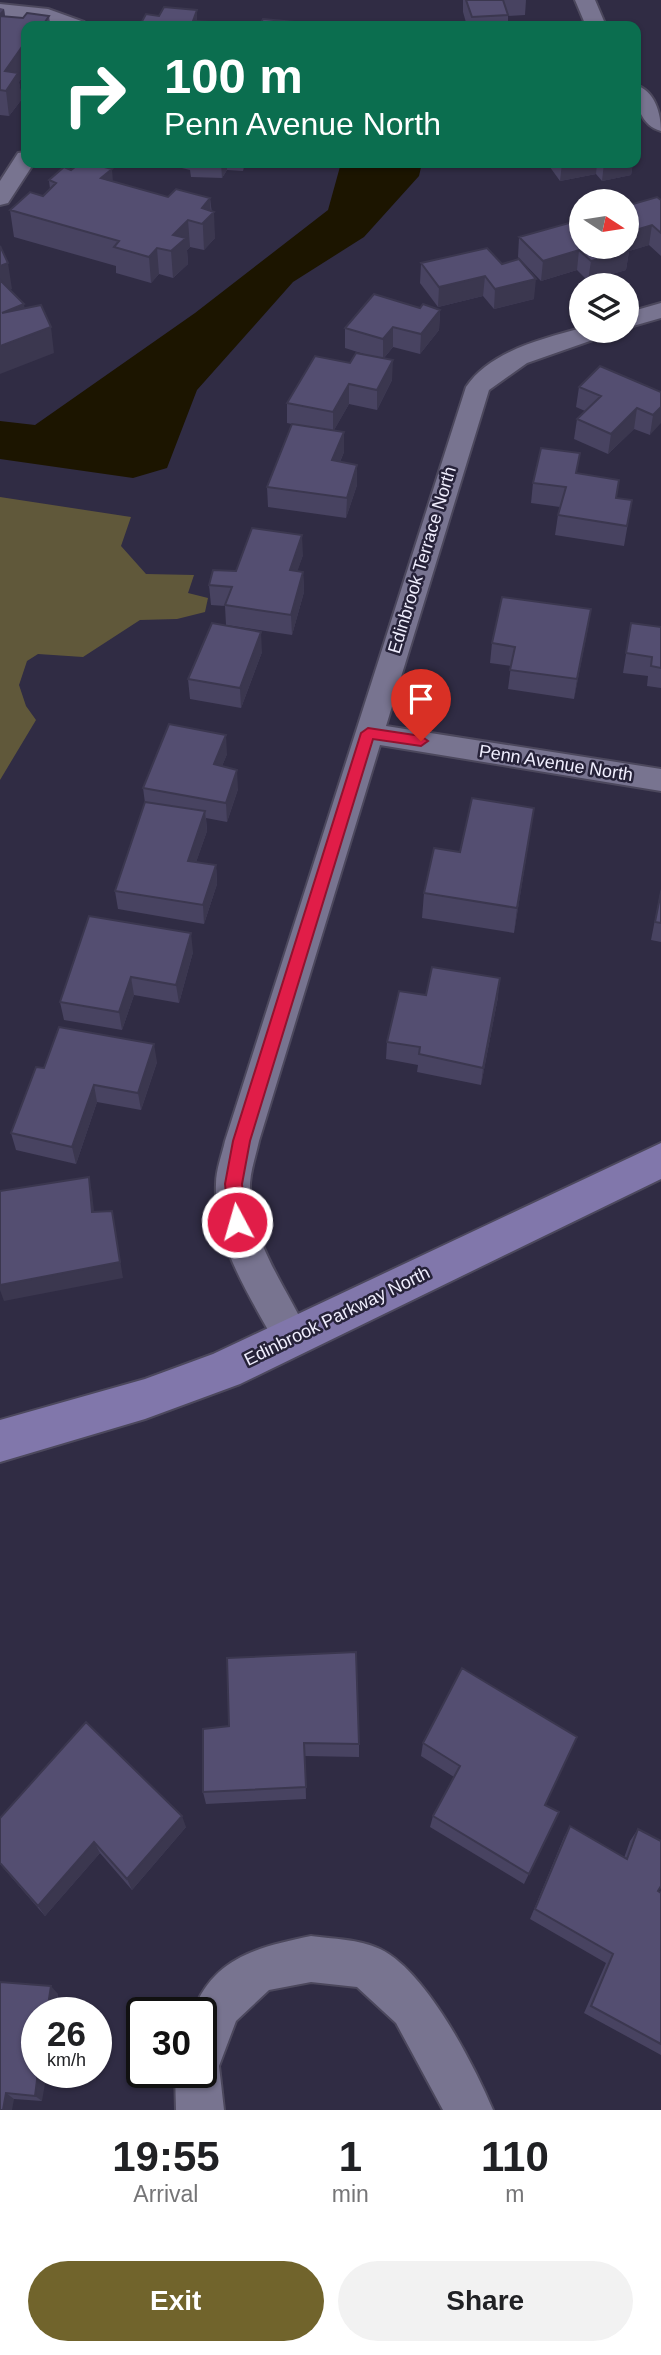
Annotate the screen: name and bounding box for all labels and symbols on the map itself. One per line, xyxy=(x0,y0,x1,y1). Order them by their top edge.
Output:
north arrow xyxy=(569,189,639,259)
street label: Edinbrook Terrace North xyxy=(384,464,460,656)
pin xyxy=(391,669,451,741)
street label: Penn Avenue North xyxy=(477,741,635,785)
position arrow xyxy=(200,1185,274,1259)
street label: Edinbrook Parkway North xyxy=(241,1262,433,1370)
speed limit sign: 30 xyxy=(126,1997,217,2088)

